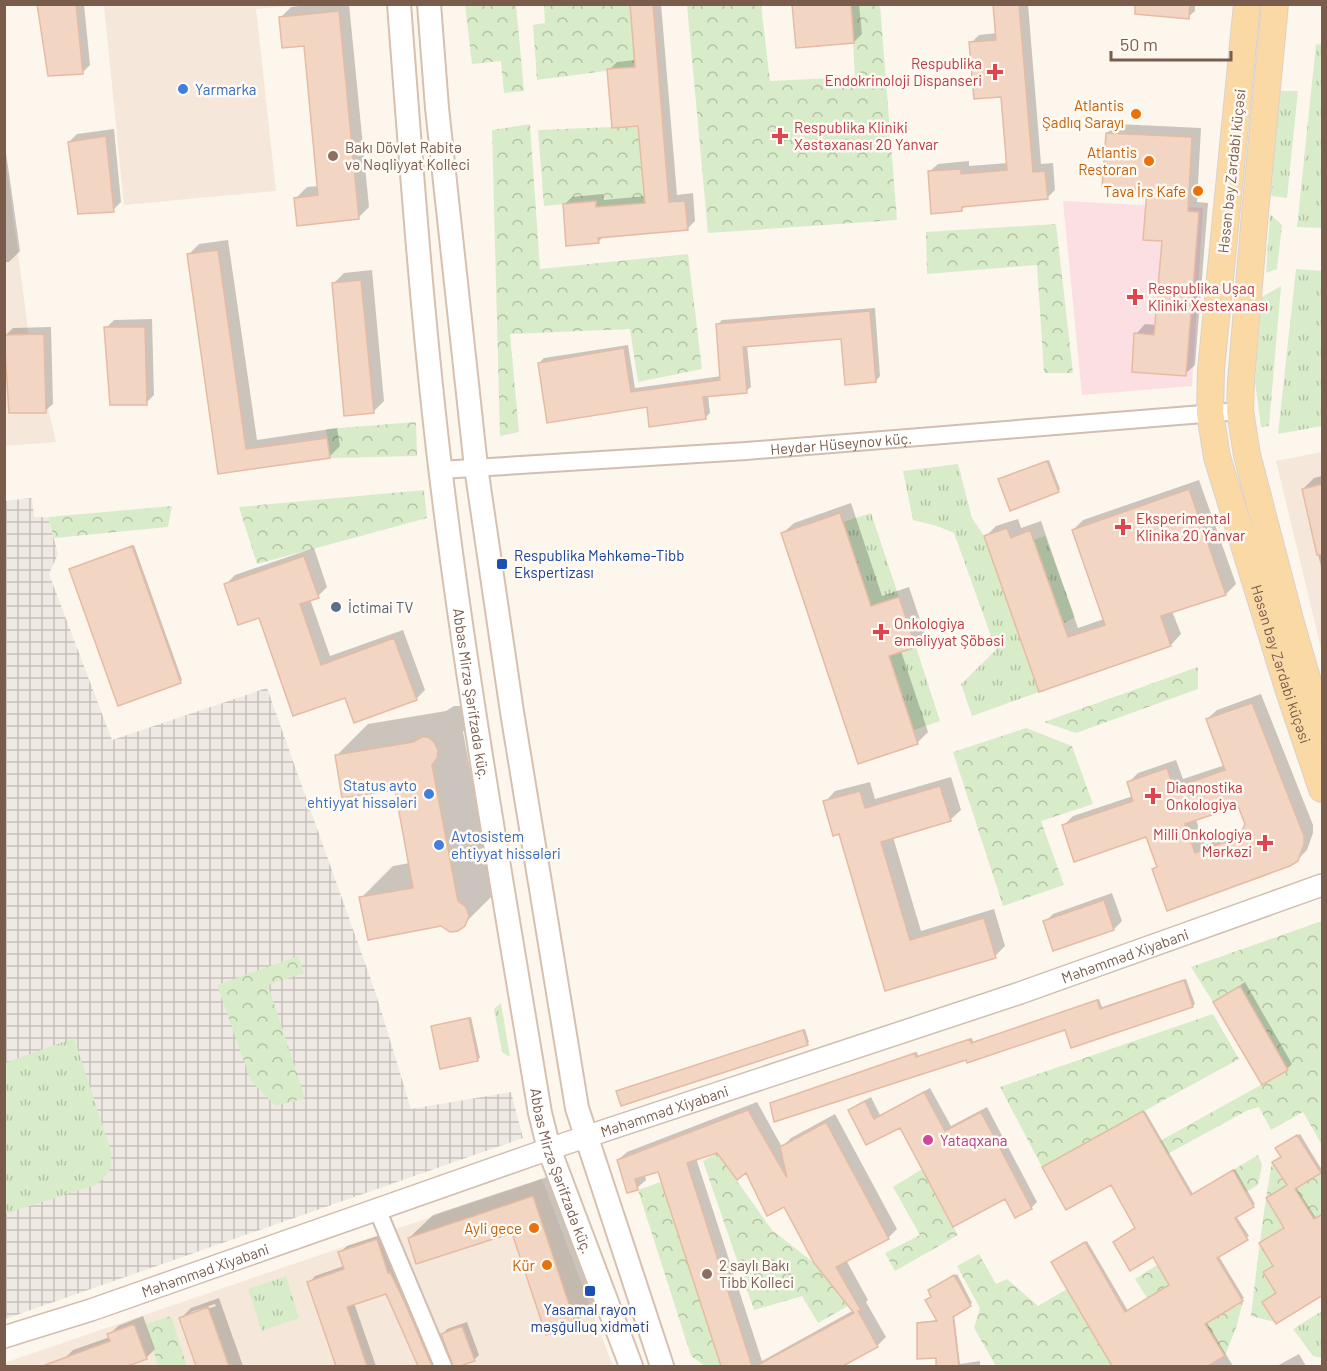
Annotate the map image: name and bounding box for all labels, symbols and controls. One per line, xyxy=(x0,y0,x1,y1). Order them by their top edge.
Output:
scale bar xyxy=(1111,24,1231,62)
text: 50 m xyxy=(1120,33,1158,55)
place label: Respublika Endokrinoloji Dispanseri xyxy=(825,54,982,89)
marker: Respublika Endokrinoloji Dispanseri xyxy=(986,63,1004,81)
place label: Yarmarka xyxy=(195,80,257,98)
marker: Yarmarka xyxy=(176,82,190,96)
street label: Həsən bəy Zərdabi küçəsi xyxy=(1213,88,1249,254)
place label: Atlantis Şadlıq Sarayı xyxy=(1042,96,1124,131)
marker: Atlantis Şadlıq Sarayı xyxy=(1129,107,1143,121)
place label: Respublika Kliniki Xəstəxanası 20 Yanvar xyxy=(794,118,939,153)
marker: Respublika Kliniki Xəstəxanası 20 Yanvar xyxy=(771,127,789,145)
place label: Bakı Dövlət Rabitə və Nəqliyyat Kolleci xyxy=(345,138,470,173)
place label: Atlantis Restoran xyxy=(1078,143,1137,178)
marker: Bakı Dövlət Rabitə və Nəqliyyat Kolleci xyxy=(326,149,340,163)
marker: Atlantis Restoran xyxy=(1142,154,1156,168)
place label: Tava İrs Kafe xyxy=(1104,182,1186,200)
marker: Tava İrs Kafe xyxy=(1191,184,1205,198)
place label: Respublika Uşaq Kliniki Xestexanası xyxy=(1148,279,1268,314)
marker: Respublika Uşaq Kliniki Xestexanası xyxy=(1126,288,1144,306)
street label: Heydər Hüseynov küç. xyxy=(770,429,913,458)
place label: Eksperimental Klinika 20 Yanvar xyxy=(1136,509,1246,544)
marker: Eksperimental Klinika 20 Yanvar xyxy=(1114,518,1132,536)
place label: Respublika Məhkəmə-Tibb Ekspertizası xyxy=(514,546,684,581)
marker: Respublika Məhkəmə-Tibb Ekspertizası xyxy=(495,557,509,571)
street label: Həsən bəy Zərdabi küçəsi xyxy=(1248,582,1315,746)
place label: İctimai TV xyxy=(348,598,413,616)
marker: İctimai TV xyxy=(329,600,343,614)
street label: Abbas Mirzə Şərifzadə küç. xyxy=(450,607,494,781)
place label: Onkologiya Əməliyyat Şöbəsi xyxy=(894,614,1004,649)
marker: Onkologiya Əməliyyat Şöbəsi xyxy=(872,623,890,641)
place label: Status avto ehtiyyat hissələri xyxy=(307,776,417,811)
place label: Diaqnostika Onkologiya xyxy=(1166,778,1243,813)
marker: Status avto ehtiyyat hissələri xyxy=(422,787,436,801)
marker: Diaqnostika Onkologiya xyxy=(1144,787,1162,805)
place label: Milli Onkologiya Mərkəzi xyxy=(1153,825,1252,860)
place label: Avtosistem ehtiyyat hissələri xyxy=(451,827,561,862)
marker: Milli Onkologiya Mərkəzi xyxy=(1256,834,1274,852)
marker: Avtosistem ehtiyyat hissələri xyxy=(432,838,446,852)
street label: Məhəmməd Xiyabani xyxy=(1059,925,1191,987)
street label: Məhəmməd Xiyabani xyxy=(598,1081,731,1140)
street label: Abbas Mirzə Şərifzadə küç. xyxy=(527,1087,597,1256)
place label: Yataqxana xyxy=(940,1131,1007,1149)
marker: Yataqxana xyxy=(921,1133,935,1147)
place label: Ayli gece xyxy=(464,1219,522,1237)
marker: Ayli gece xyxy=(527,1221,541,1235)
street label: Məhəmməd Xiyabani xyxy=(139,1239,271,1301)
place label: Kür xyxy=(512,1256,536,1274)
place label: 2 saylı Bakı Tibb Kolleci xyxy=(719,1256,794,1291)
marker: Kür xyxy=(540,1258,554,1272)
marker: 2 saylı Bakı Tibb Kolleci xyxy=(700,1267,714,1281)
marker: Yasamal rayon məşğulluq xidməti xyxy=(583,1284,597,1298)
place label: Yasamal rayon məşğulluq xidməti xyxy=(531,1300,649,1335)

